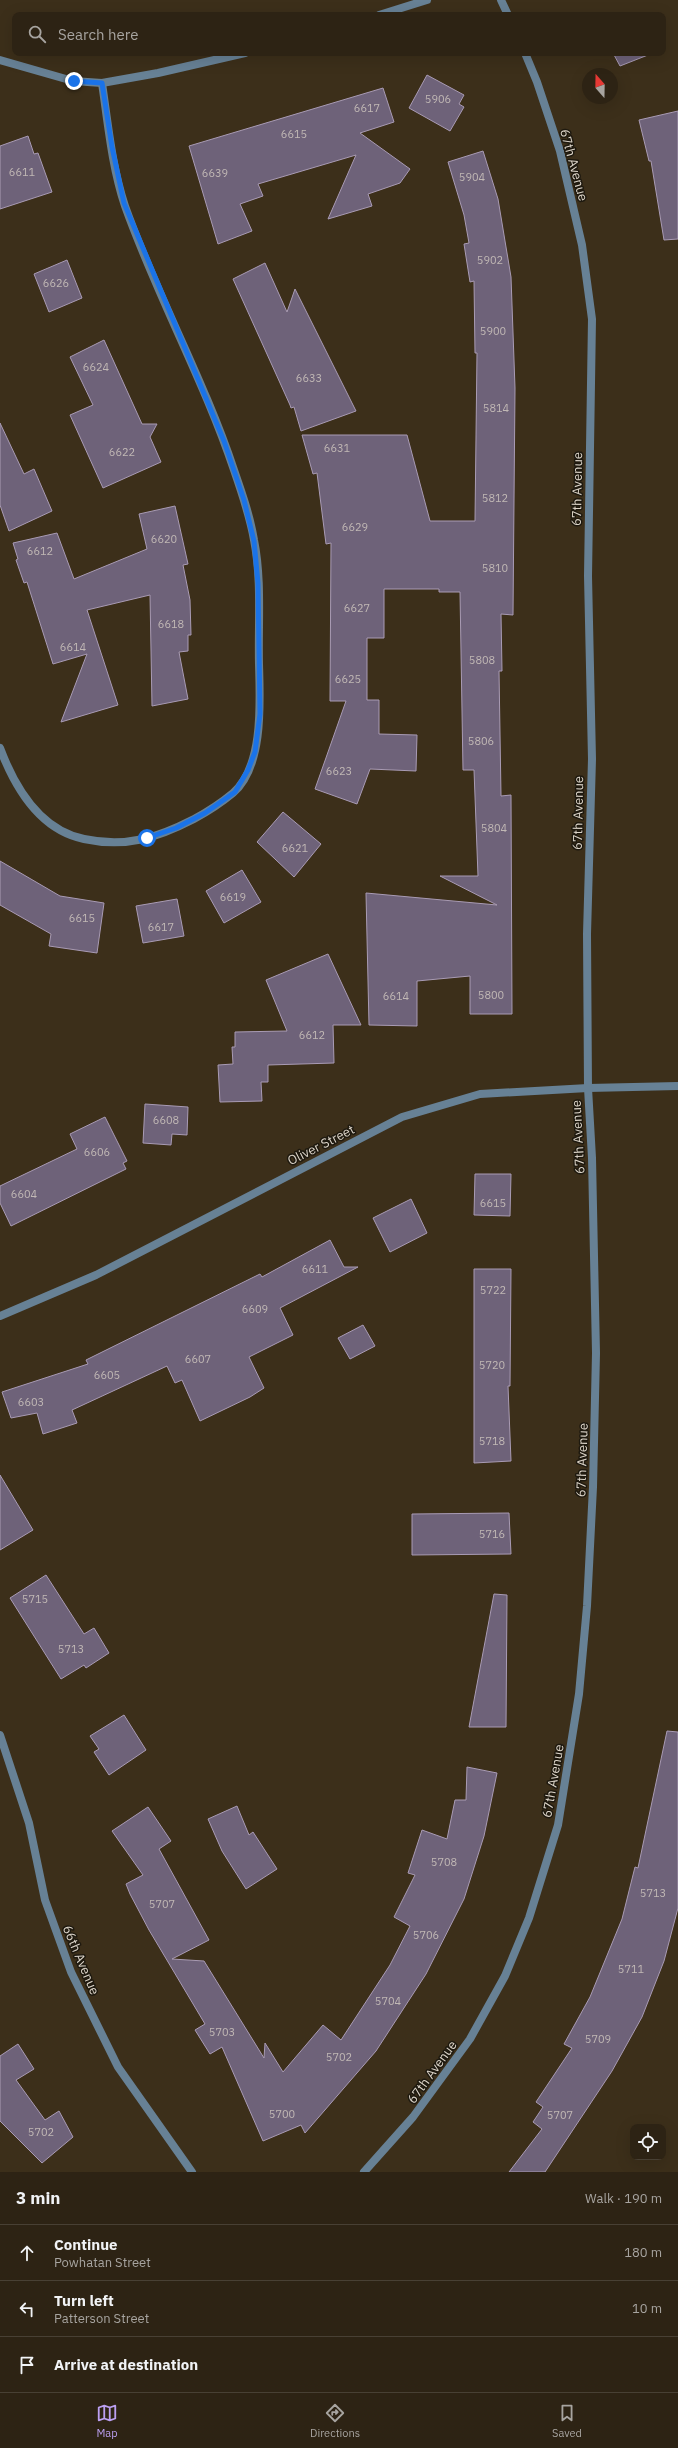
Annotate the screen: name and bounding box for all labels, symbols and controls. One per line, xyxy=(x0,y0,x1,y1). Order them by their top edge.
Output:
search box xyxy=(12,12,666,56)
icon: search xyxy=(26,23,48,45)
text: Search here xyxy=(58,25,138,44)
north arrow xyxy=(582,68,618,104)
route end xyxy=(65,72,83,90)
house number: 5906 xyxy=(425,92,451,106)
house number: 6617 xyxy=(354,101,380,115)
house number: 6615 xyxy=(281,127,307,141)
street label: 67th Avenue xyxy=(556,127,592,203)
house number: 6611 xyxy=(9,165,36,179)
house number: 6639 xyxy=(202,166,228,180)
house number: 5904 xyxy=(459,170,486,184)
house number: 5902 xyxy=(477,253,503,267)
house number: 6626 xyxy=(43,276,69,290)
house number: 5900 xyxy=(480,324,506,338)
house number: 6624 xyxy=(83,360,110,374)
house number: 6633 xyxy=(296,371,322,385)
house number: 5814 xyxy=(483,401,510,415)
house number: 6631 xyxy=(324,441,351,455)
house number: 6622 xyxy=(109,445,135,459)
street label: 67th Avenue xyxy=(568,452,586,526)
house number: 5812 xyxy=(482,491,508,505)
house number: 6629 xyxy=(342,520,368,534)
house number: 6620 xyxy=(151,532,177,546)
house number: 6612 xyxy=(27,544,53,558)
house number: 5810 xyxy=(482,561,508,575)
house number: 6627 xyxy=(344,601,370,615)
house number: 6618 xyxy=(158,617,184,631)
house number: 6614 xyxy=(60,640,87,654)
house number: 5808 xyxy=(469,653,495,667)
house number: 6625 xyxy=(335,672,361,686)
house number: 5806 xyxy=(468,734,494,748)
house number: 6623 xyxy=(326,764,352,778)
street label: 67th Avenue xyxy=(569,776,587,850)
house number: 5804 xyxy=(481,821,508,835)
route start xyxy=(138,829,156,847)
house number: 6621 xyxy=(282,841,309,855)
house number: 6619 xyxy=(220,890,246,904)
house number: 6615 xyxy=(69,911,95,925)
house number: 6617 xyxy=(148,920,174,934)
house number: 5800 xyxy=(478,988,504,1002)
house number: 6614 xyxy=(383,989,410,1003)
house number: 6612 xyxy=(299,1028,325,1042)
street label: 67th Avenue xyxy=(568,1100,588,1174)
house number: 6608 xyxy=(153,1113,179,1127)
street label: Oliver Street xyxy=(285,1121,357,1169)
house number: 6606 xyxy=(84,1145,110,1159)
house number: 6604 xyxy=(11,1187,38,1201)
house number: 6615 xyxy=(480,1196,506,1210)
house number: 6611 xyxy=(302,1262,329,1276)
house number: 5722 xyxy=(480,1283,506,1297)
house number: 6609 xyxy=(242,1302,268,1316)
house number: 6607 xyxy=(185,1352,211,1366)
house number: 5720 xyxy=(479,1358,505,1372)
house number: 6605 xyxy=(94,1368,120,1382)
house number: 6603 xyxy=(18,1395,44,1409)
street label: 67th Avenue xyxy=(572,1423,592,1497)
house number: 5718 xyxy=(479,1434,505,1448)
house number: 5716 xyxy=(479,1527,505,1541)
house number: 5715 xyxy=(22,1592,48,1606)
house number: 5713 xyxy=(58,1642,84,1656)
street label: 67th Avenue xyxy=(538,1743,568,1819)
house number: 5708 xyxy=(431,1855,457,1869)
house number: 5713 xyxy=(640,1886,666,1900)
house number: 5707 xyxy=(149,1897,175,1911)
street label: 66th Avenue xyxy=(59,1923,103,1997)
house number: 5706 xyxy=(413,1928,439,1942)
house number: 5711 xyxy=(618,1962,645,1976)
house number: 5704 xyxy=(375,1994,402,2008)
house number: 5703 xyxy=(209,2025,235,2039)
house number: 5709 xyxy=(585,2032,611,2046)
street label: 67th Avenue xyxy=(403,2037,461,2107)
house number: 5702 xyxy=(326,2050,352,2064)
house number: 5700 xyxy=(269,2107,295,2121)
house number: 5707 xyxy=(547,2108,573,2122)
map controls xyxy=(630,2124,666,2160)
button: locate xyxy=(630,2124,666,2160)
house number: 5702 xyxy=(28,2125,54,2139)
text: 3 min xyxy=(16,2187,60,2209)
text: Walk · 190 m xyxy=(585,2190,662,2207)
text: Continue xyxy=(54,2235,118,2254)
icon: ahead xyxy=(16,2242,38,2264)
text: 180 m xyxy=(624,2244,662,2261)
text: Powhatan Street xyxy=(54,2254,151,2271)
text: Turn left xyxy=(54,2291,114,2310)
icon: left xyxy=(16,2298,38,2320)
text: 10 m xyxy=(632,2300,662,2317)
text: Patterson Street xyxy=(54,2310,149,2327)
icon: arrive xyxy=(16,2354,38,2376)
text: Arrive at destination xyxy=(54,2355,198,2374)
tab: Map xyxy=(96,2402,118,2440)
tab: Directions xyxy=(310,2402,360,2440)
tab: Saved xyxy=(552,2402,582,2440)

